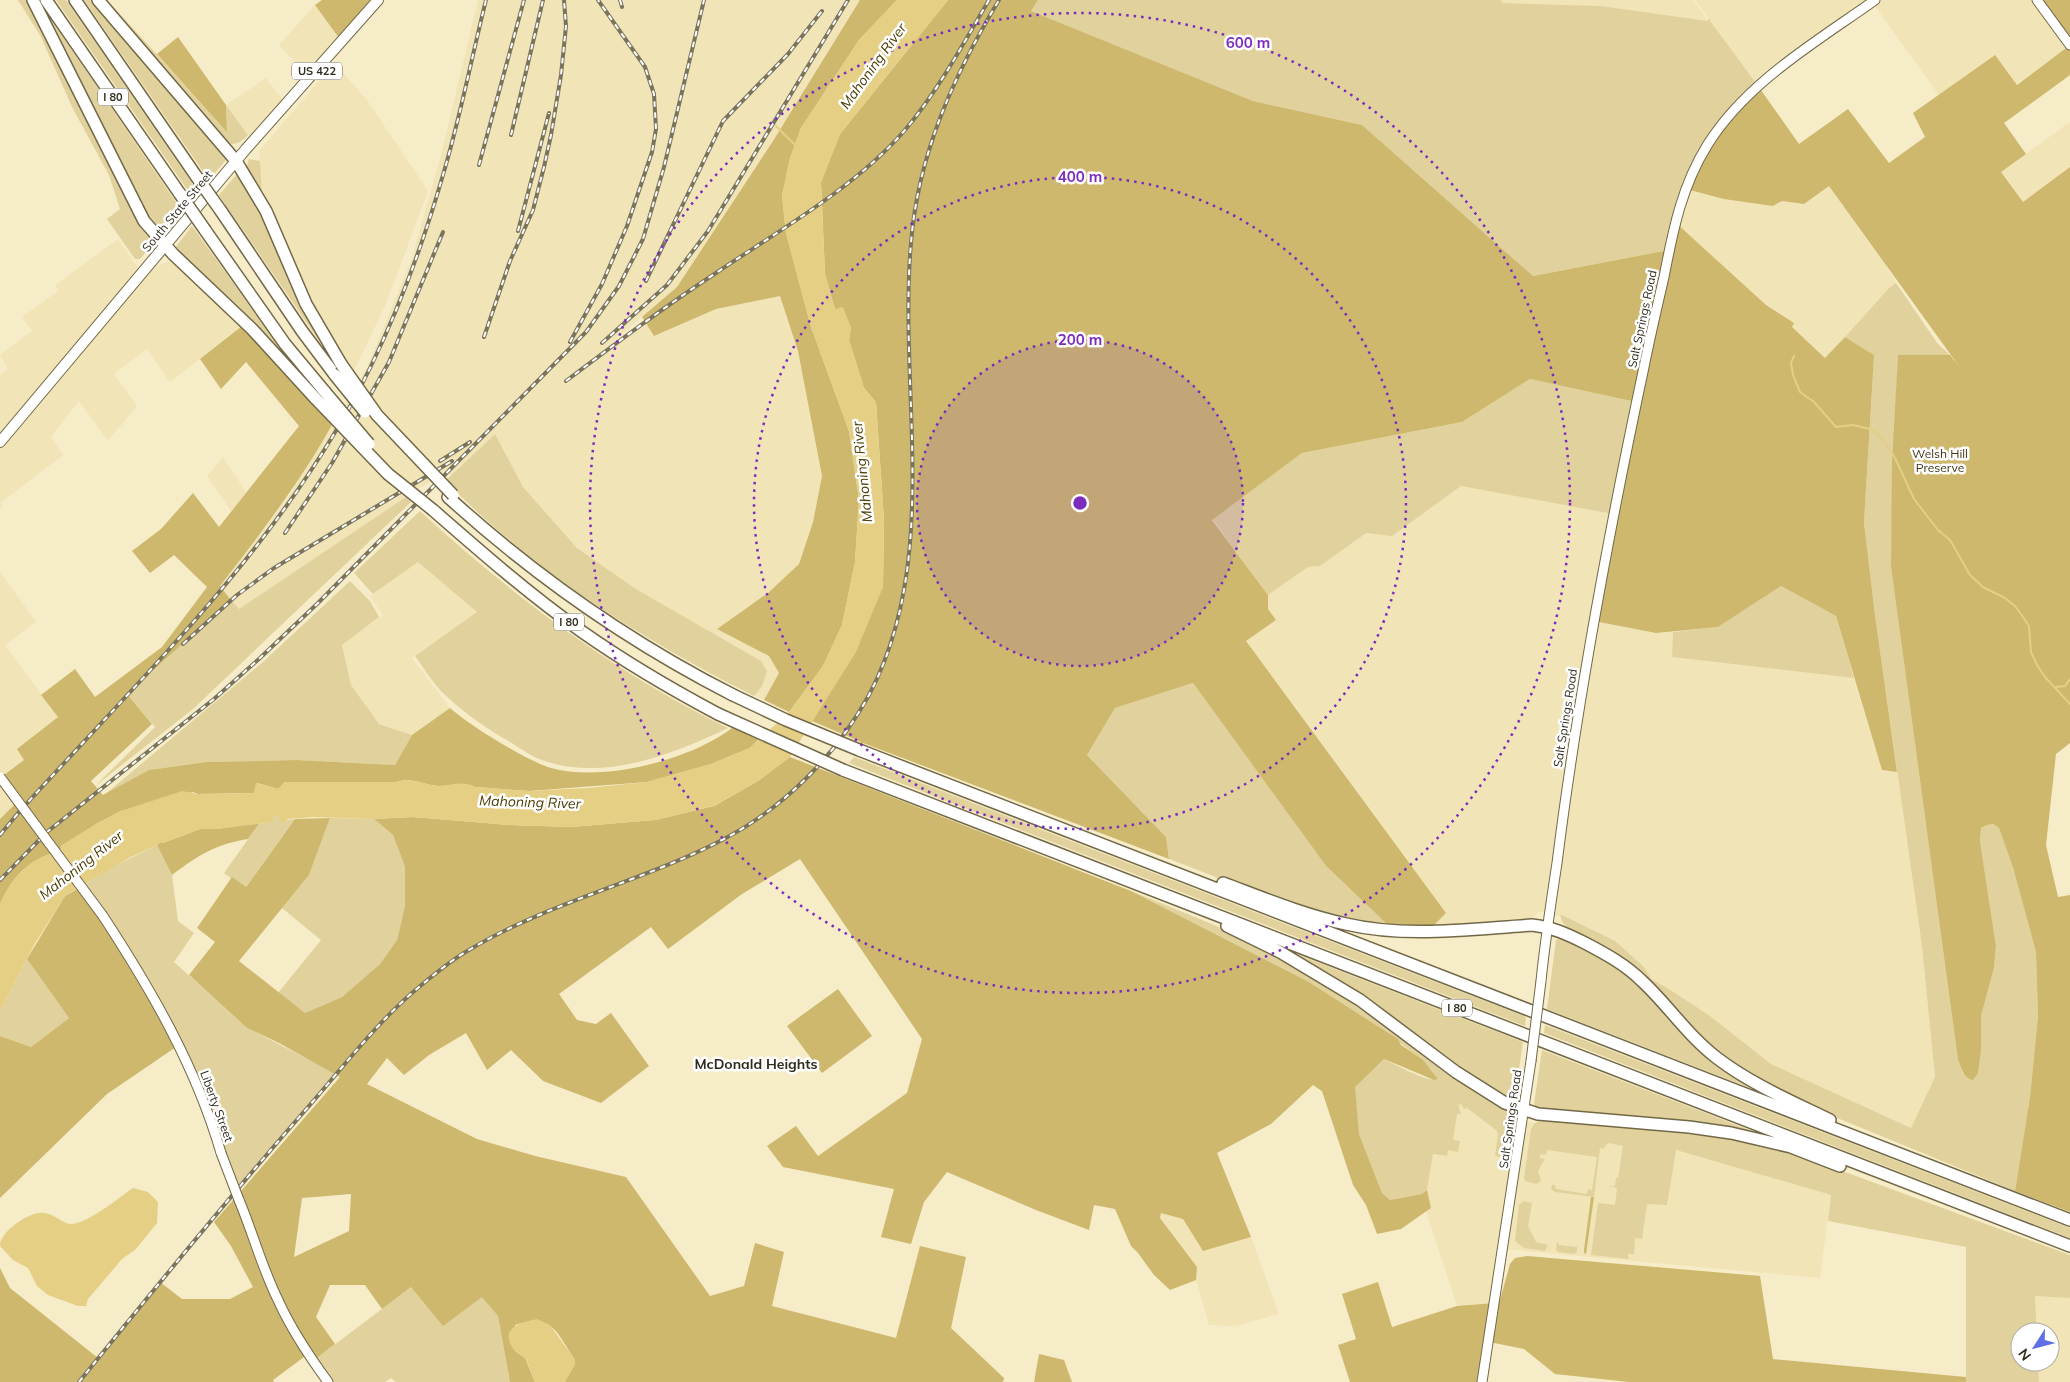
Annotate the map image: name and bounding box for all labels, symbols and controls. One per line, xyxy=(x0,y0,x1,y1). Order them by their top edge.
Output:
water label: Mahoning River xyxy=(836,19,911,112)
text: 600 m xyxy=(1226,33,1270,52)
road number: US 422 xyxy=(292,62,342,80)
road number: I 80 xyxy=(98,88,128,105)
street label: South State Street xyxy=(139,167,215,255)
text: 400 m xyxy=(1058,167,1102,186)
street label: Salt Springs Road xyxy=(1624,269,1660,369)
text: 200 m xyxy=(1058,330,1102,349)
water label: Mahoning River xyxy=(848,420,876,523)
park label: Welsh Hill Preserve xyxy=(1912,446,1968,475)
centre of rings xyxy=(1071,494,1089,512)
road number: I 80 xyxy=(554,614,584,630)
street label: Salt Springs Road xyxy=(1550,668,1580,768)
water label: Mahoning River xyxy=(479,791,582,813)
water label: Mahoning River xyxy=(35,826,127,903)
road number: I 80 xyxy=(1442,1000,1472,1016)
district label: McDonald Heights xyxy=(694,1055,818,1073)
street label: Liberty Street xyxy=(197,1068,237,1144)
street label: Salt Springs Road xyxy=(1496,1069,1524,1169)
north arrow xyxy=(2010,1322,2060,1372)
text: N xyxy=(2014,1345,2035,1364)

